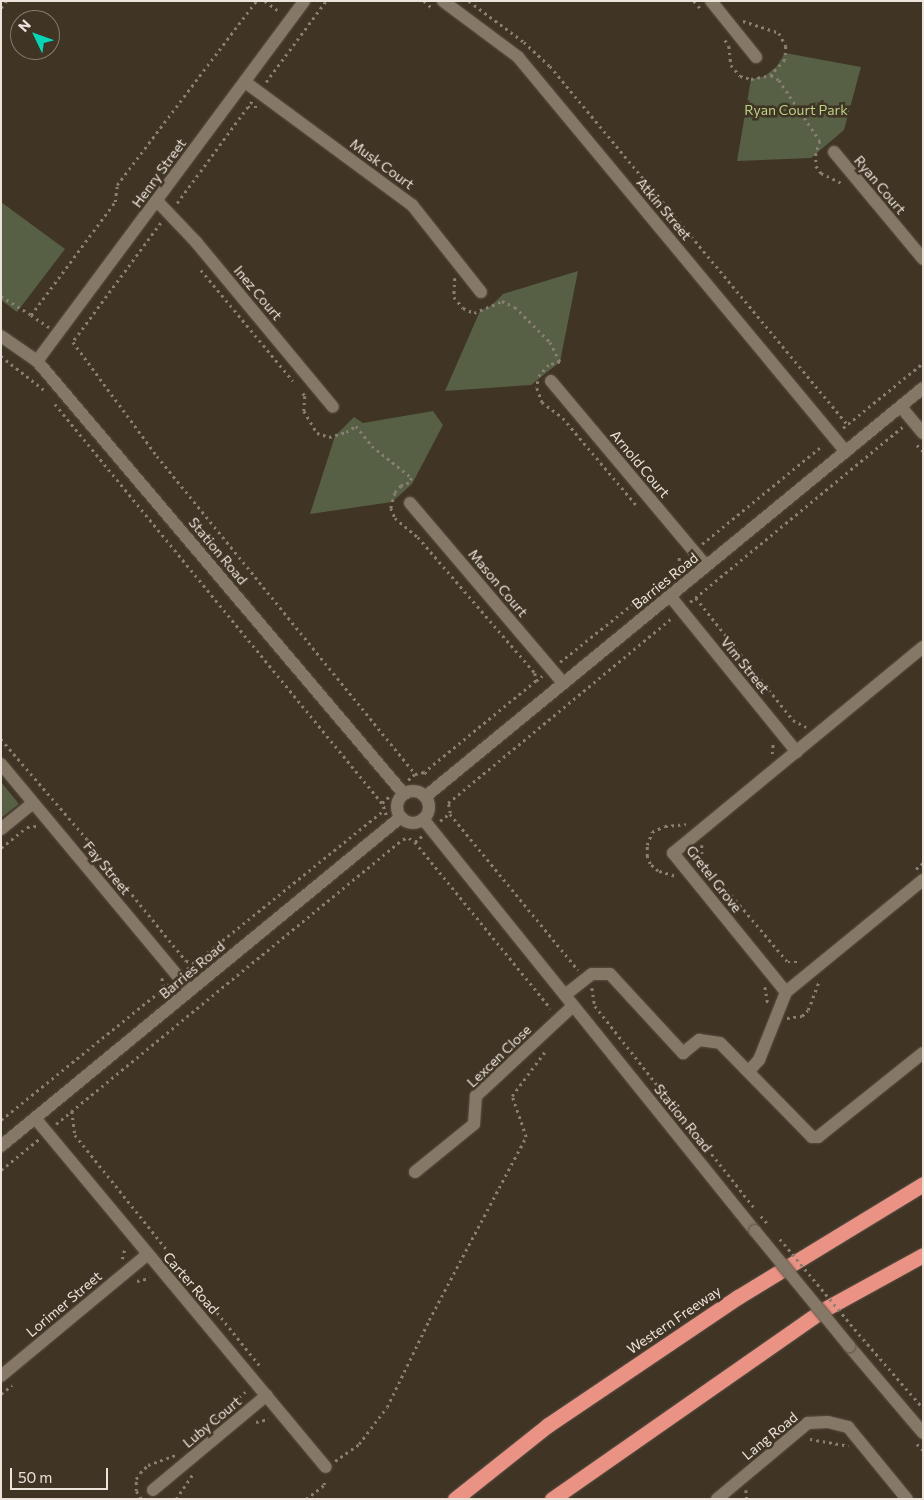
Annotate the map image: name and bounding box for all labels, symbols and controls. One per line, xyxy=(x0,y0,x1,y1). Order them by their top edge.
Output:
north arrow xyxy=(10,10,60,60)
text: N xyxy=(14,16,34,35)
park label: Ryan Court Park xyxy=(744,102,848,118)
street label: Henry Street xyxy=(128,135,190,211)
street label: Musk Court xyxy=(347,135,417,193)
street label: Ryan Court xyxy=(851,152,909,218)
street label: Atkin Street xyxy=(633,174,695,244)
street label: Inez Court xyxy=(230,262,286,324)
street label: Arnold Court xyxy=(607,427,673,501)
street label: Station Road xyxy=(185,514,251,588)
street label: Mason Court xyxy=(465,546,531,620)
street label: Barries Road xyxy=(629,549,701,613)
street label: Vim Street xyxy=(717,633,773,697)
street label: Fay Street xyxy=(80,838,134,898)
street label: Gretel Grove xyxy=(683,842,745,916)
street label: Barries Road xyxy=(156,938,228,1002)
street label: Lexcen Close xyxy=(463,1021,535,1091)
street label: Station Road xyxy=(651,1081,715,1155)
street label: Carter Road xyxy=(160,1249,222,1317)
street label: Lorimer Street xyxy=(23,1268,105,1340)
street label: Western Freeway xyxy=(624,1282,724,1358)
street label: Luby Court xyxy=(179,1393,245,1451)
street label: Lang Road xyxy=(739,1409,801,1463)
scale bar xyxy=(12,1458,110,1490)
text: 50 m xyxy=(18,1468,52,1486)

